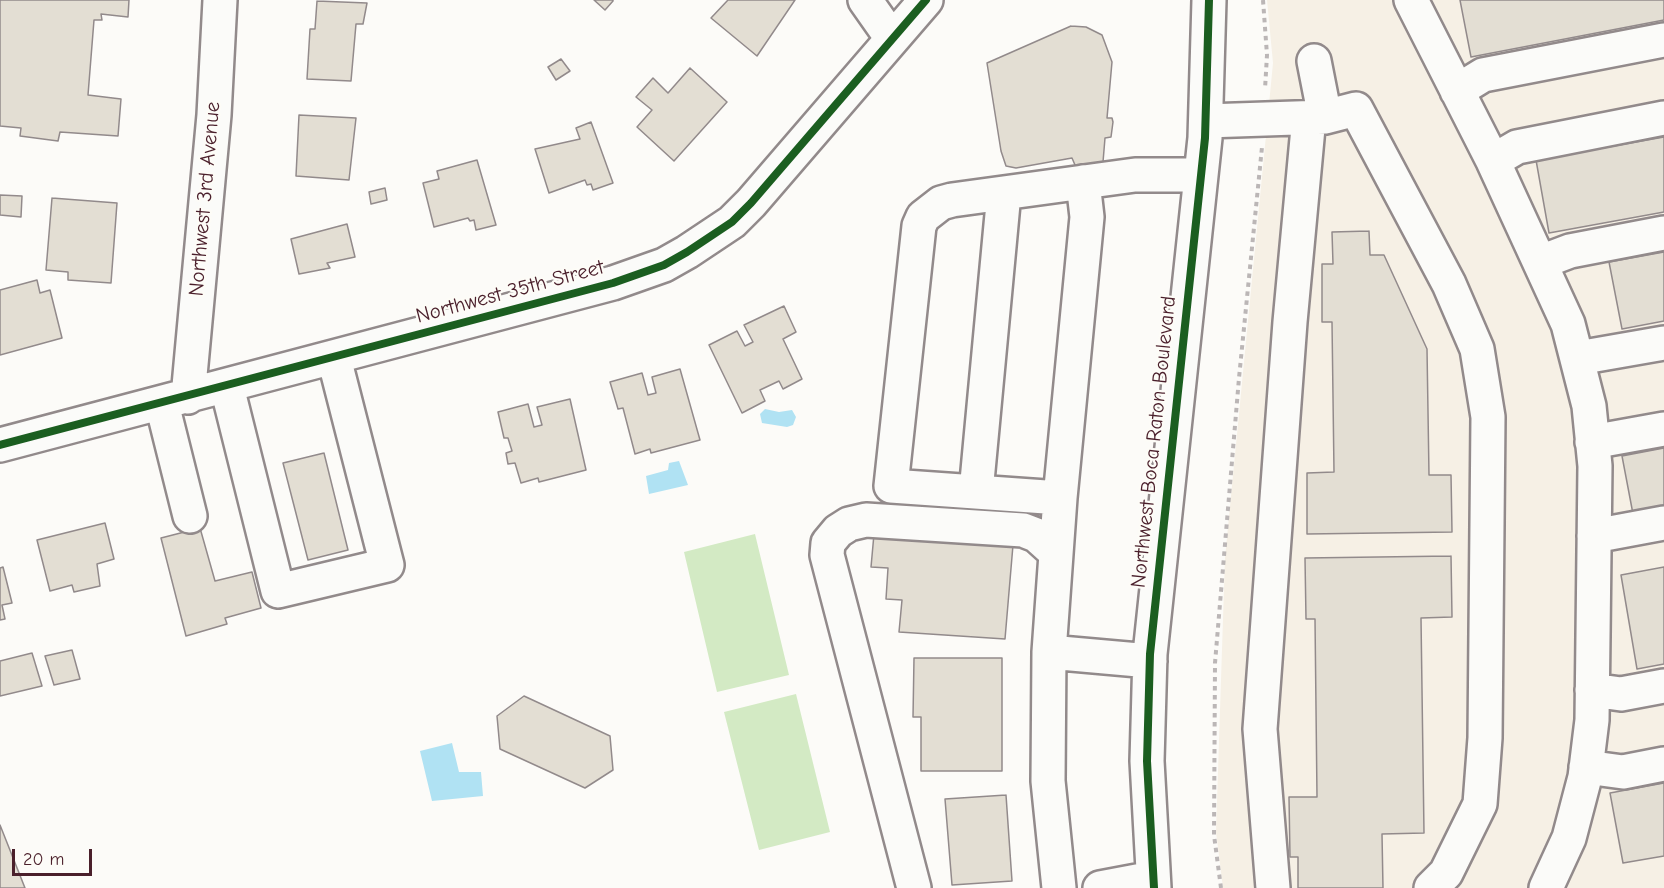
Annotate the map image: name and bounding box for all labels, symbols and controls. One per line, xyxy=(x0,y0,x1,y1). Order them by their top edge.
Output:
street label: Northwest 3rd Avenue xyxy=(184,101,226,297)
street label: Northwest 35th Street xyxy=(413,255,607,329)
street label: Northwest Boca Raton Boulevard xyxy=(1126,295,1182,589)
scale bar xyxy=(15,837,94,875)
text: 20 m xyxy=(23,849,64,870)

